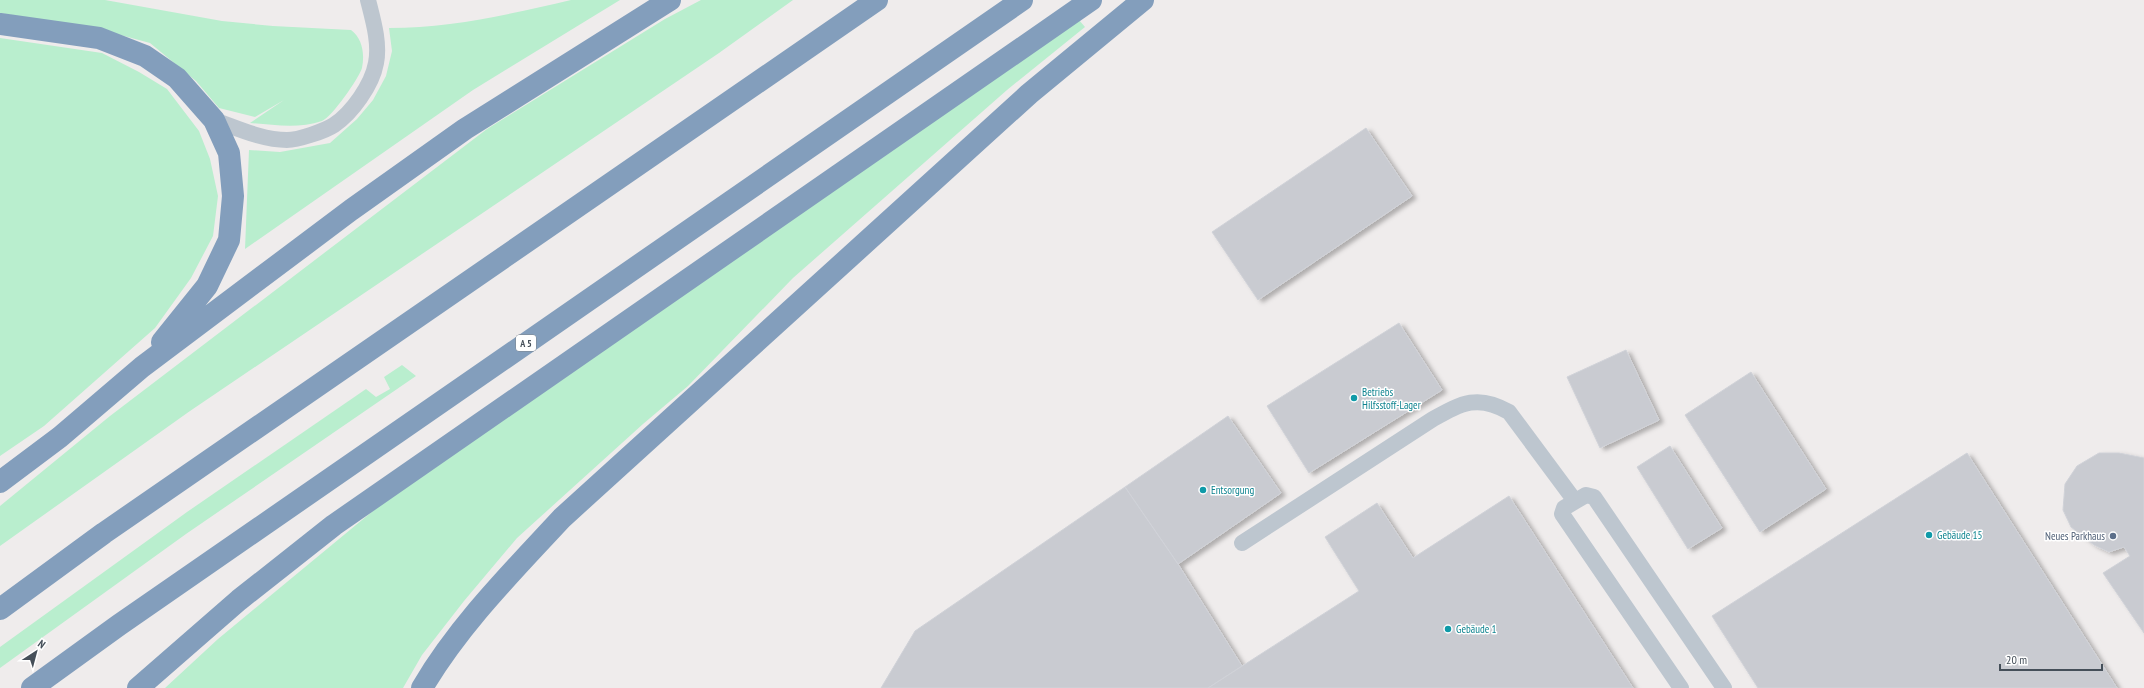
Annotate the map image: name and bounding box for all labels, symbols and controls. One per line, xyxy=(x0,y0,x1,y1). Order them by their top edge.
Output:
road number: A 5 xyxy=(516,335,536,351)
place label: Betriebs Hilfsstoff-Lager xyxy=(1362,385,1421,412)
marker: Betriebs Hilfsstoff-Lager xyxy=(1349,393,1359,403)
place label: Entsorgung xyxy=(1211,483,1254,497)
marker: Entsorgung xyxy=(1198,485,1208,495)
place label: Gebäude 15 xyxy=(1937,528,1982,542)
place label: Neues Parkhaus xyxy=(2045,529,2105,543)
marker: Gebäude 15 xyxy=(1924,530,1934,540)
marker: Neues Parkhaus xyxy=(2108,531,2118,541)
place label: Gebäude 1 xyxy=(1456,622,1497,636)
marker: Gebäude 1 xyxy=(1443,624,1453,634)
north arrow xyxy=(16,632,56,672)
text: N xyxy=(35,636,48,651)
scale bar xyxy=(2000,646,2102,672)
text: 20 m xyxy=(2006,652,2027,667)

